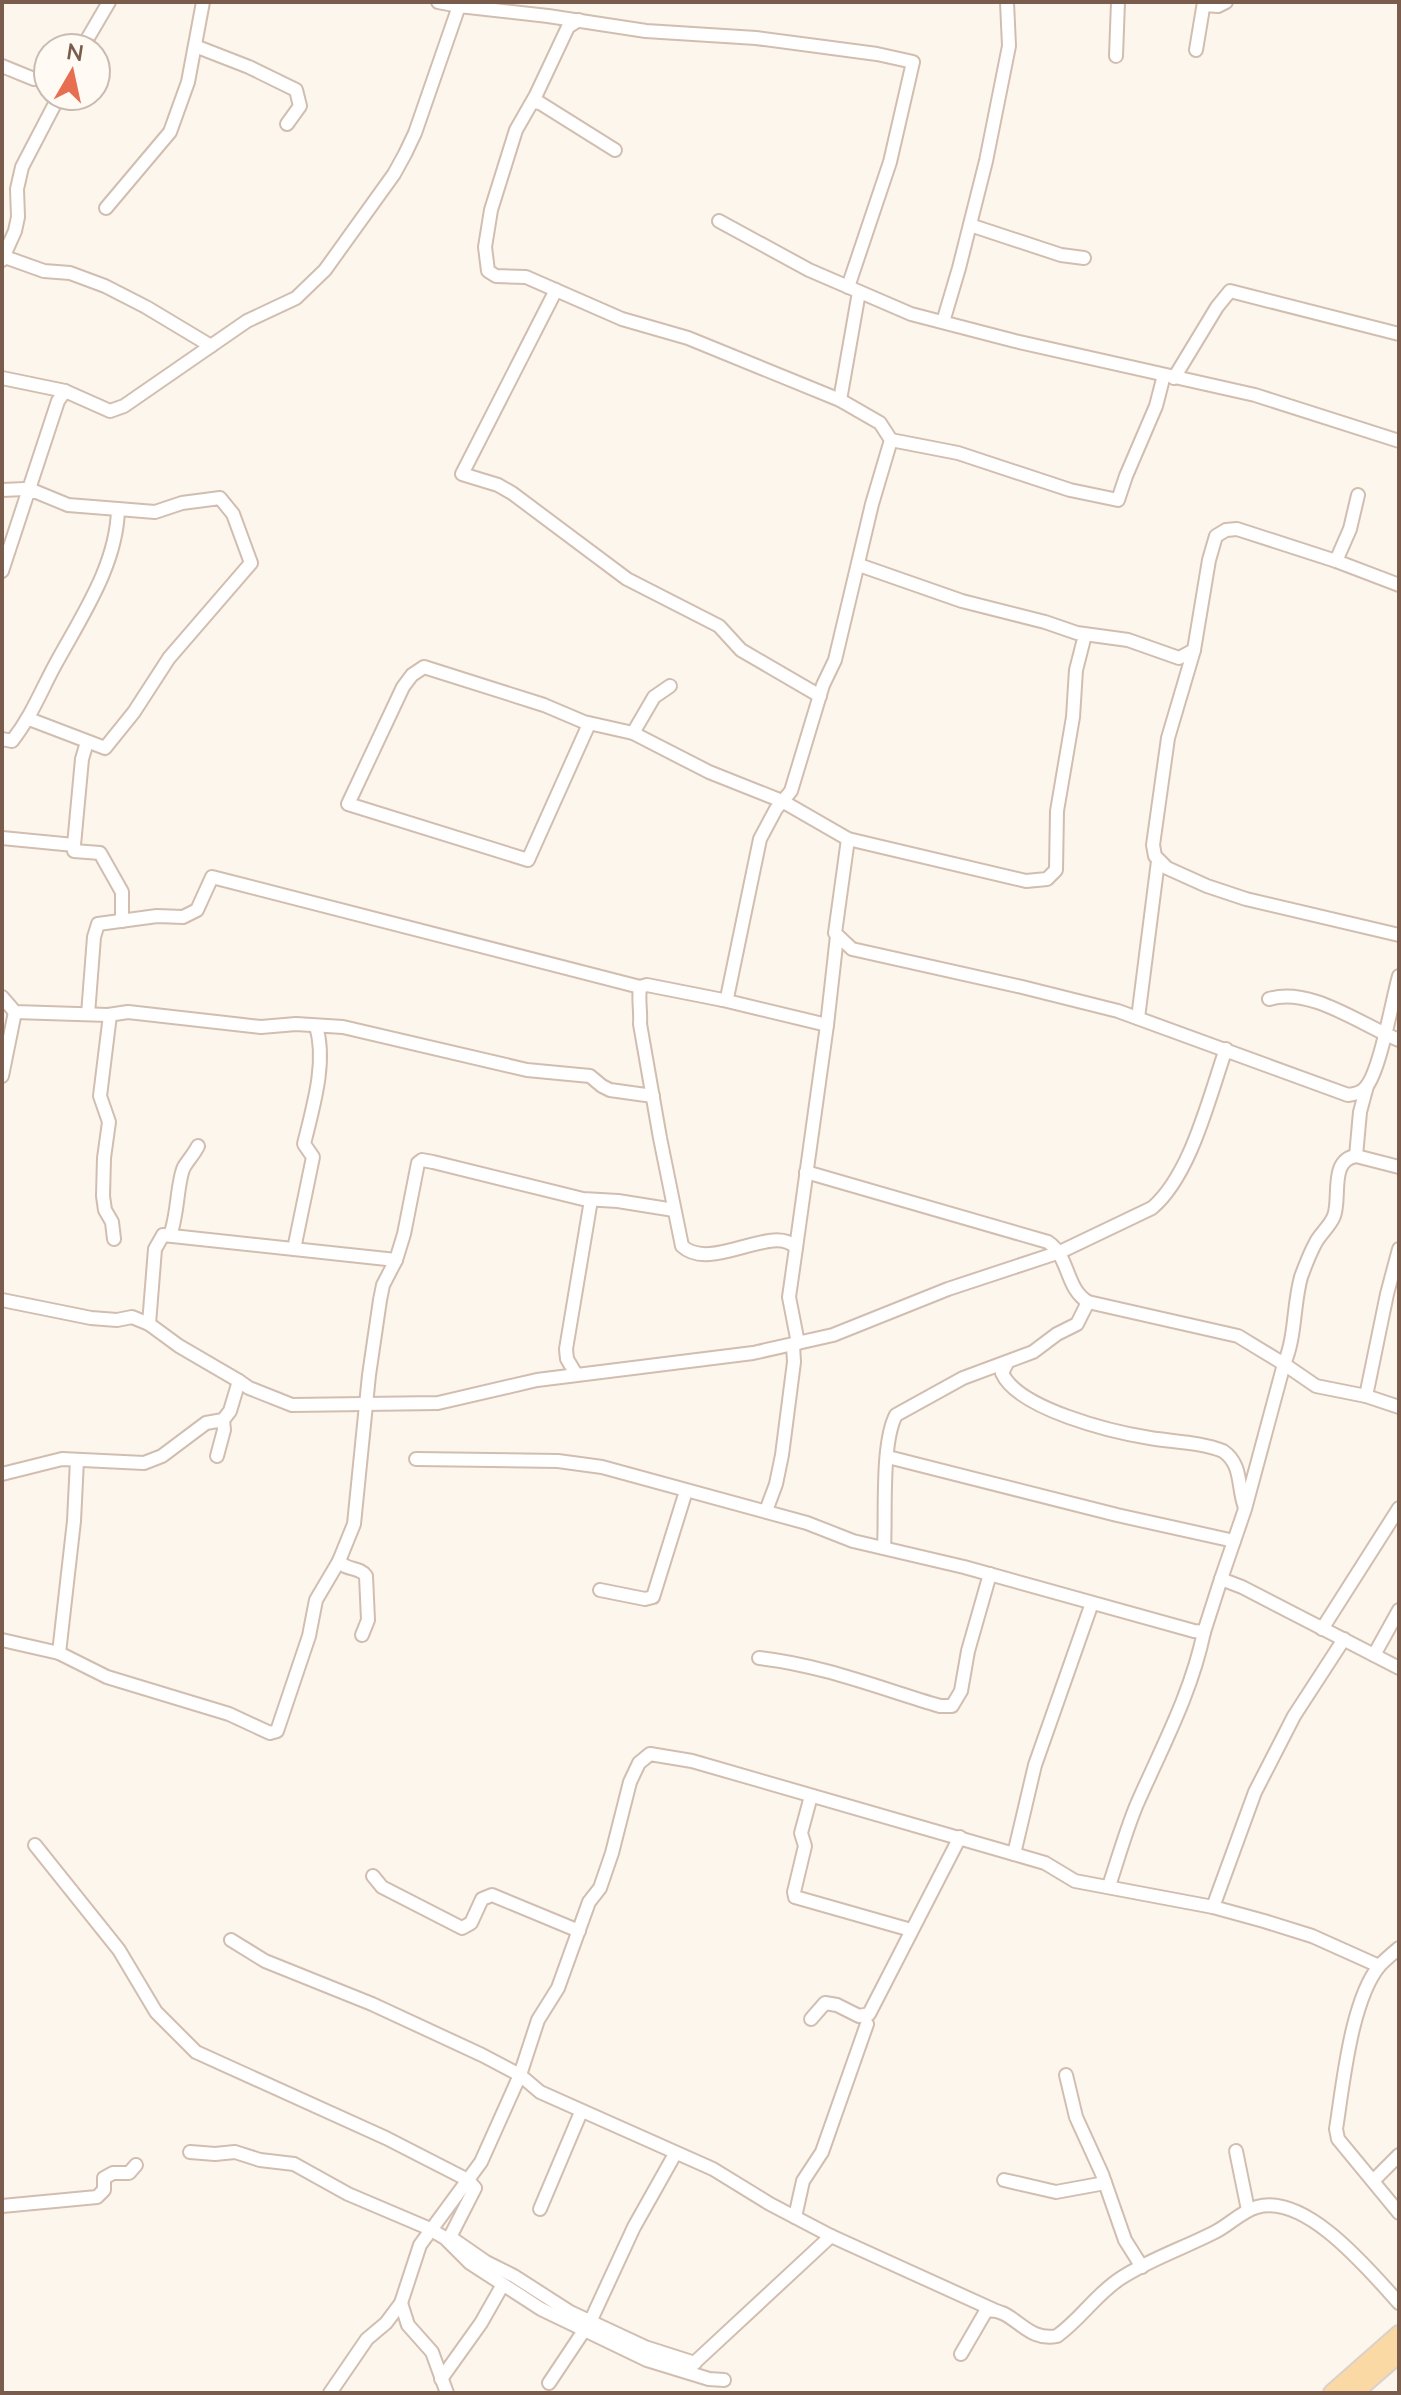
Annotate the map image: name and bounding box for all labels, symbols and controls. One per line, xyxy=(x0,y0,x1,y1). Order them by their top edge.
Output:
north arrow xyxy=(32,32,112,112)
text: N xyxy=(65,37,86,66)

